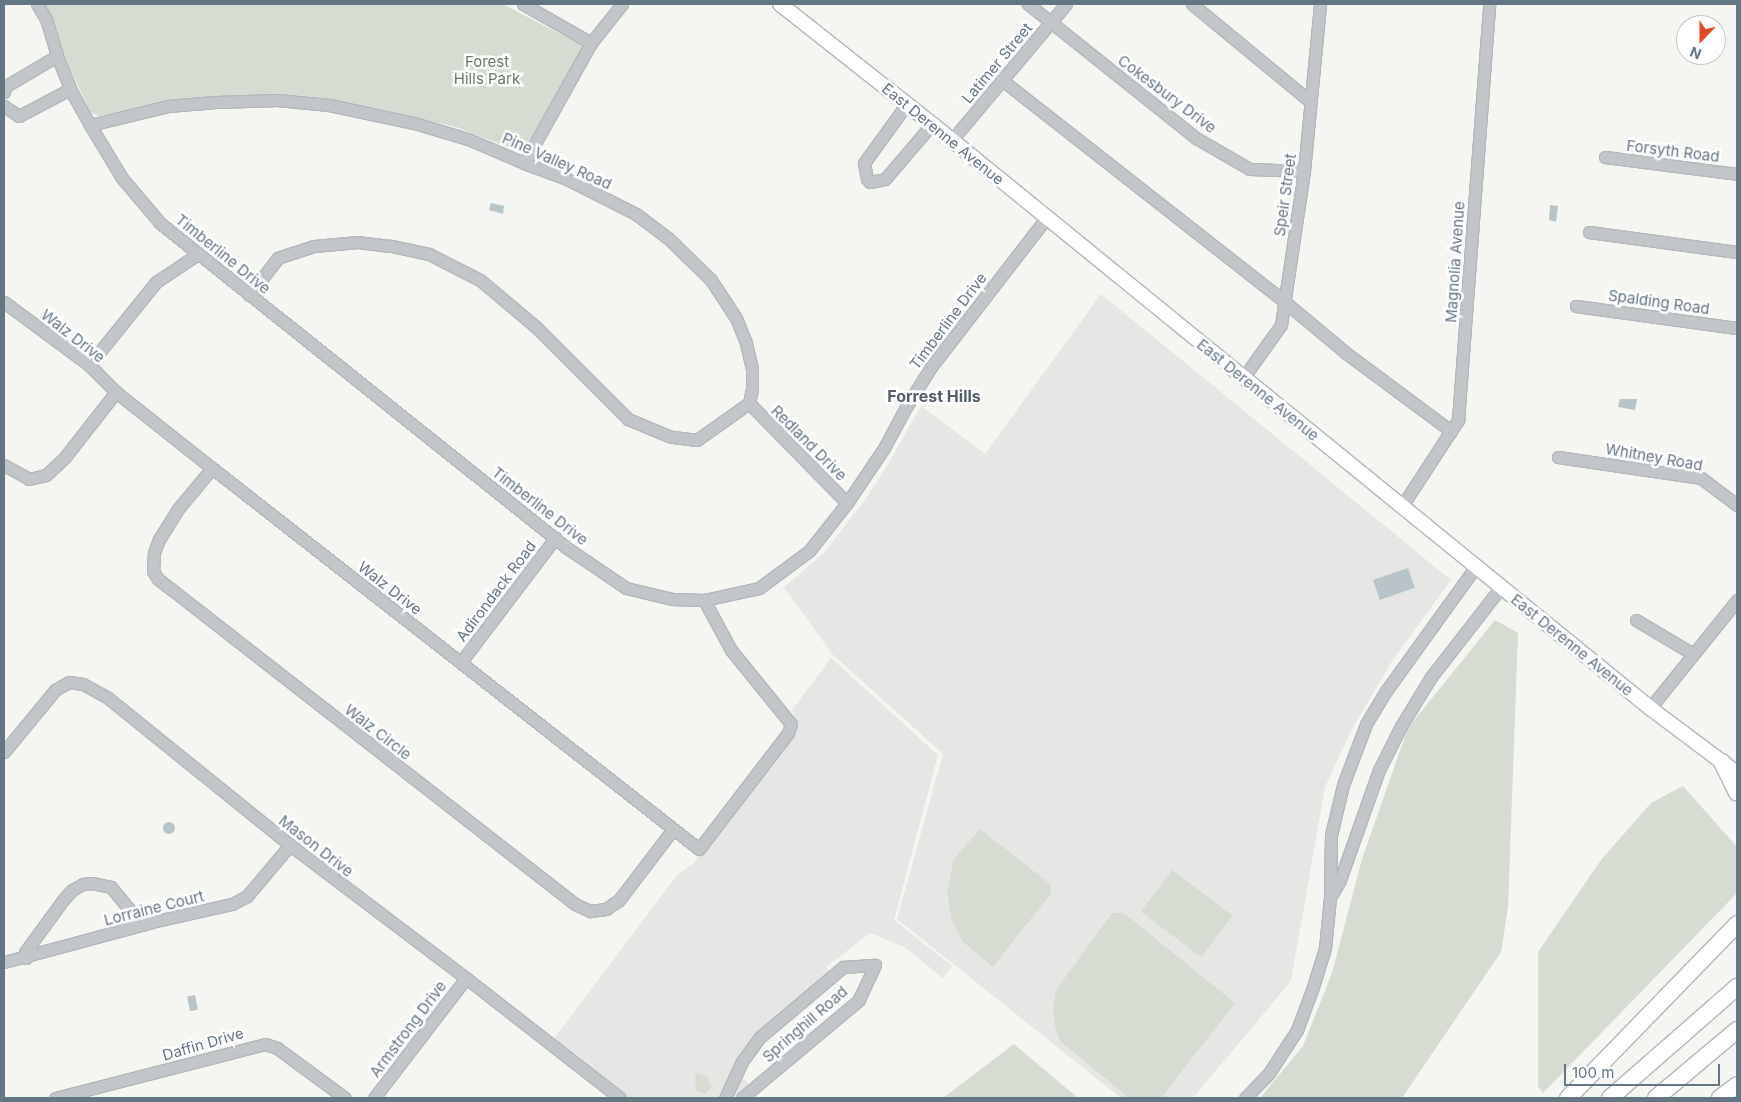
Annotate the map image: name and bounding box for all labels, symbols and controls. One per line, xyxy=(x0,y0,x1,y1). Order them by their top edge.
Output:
north arrow xyxy=(1676,15,1726,65)
street label: Latimer Street xyxy=(958,19,1036,107)
text: N xyxy=(1687,44,1704,63)
street label: Cokesbury Drive xyxy=(1114,51,1220,137)
park label: Forest Hills Park xyxy=(454,52,520,87)
street label: East Derenne Avenue xyxy=(878,79,1008,189)
street label: Pine Valley Road xyxy=(500,129,614,193)
street label: Forsyth Road xyxy=(1625,136,1721,166)
street label: Speir Street xyxy=(1270,152,1300,238)
street label: Magnolia Avenue xyxy=(1442,201,1468,323)
street label: Timberline Drive xyxy=(172,210,274,298)
street label: Timberline Drive xyxy=(906,269,990,373)
street label: Spalding Road xyxy=(1607,286,1711,318)
street label: Walz Drive xyxy=(38,306,108,366)
street label: East Derenne Avenue xyxy=(1193,335,1323,445)
district label: Forrest Hills xyxy=(887,386,981,406)
street label: Redland Drive xyxy=(768,402,850,484)
street label: Whitney Road xyxy=(1604,440,1704,474)
street label: Timberline Drive xyxy=(489,463,591,549)
street label: Adirondack Road xyxy=(452,537,540,645)
street label: Walz Drive xyxy=(355,558,425,618)
street label: East Derenne Avenue xyxy=(1507,590,1637,700)
street label: Walz Circle xyxy=(341,700,415,764)
street label: Mason Drive xyxy=(275,811,357,881)
street label: Lorraine Court xyxy=(102,887,206,929)
street label: Armstrong Drive xyxy=(366,977,450,1081)
street label: Springhill Road xyxy=(759,982,851,1066)
street label: Daffin Drive xyxy=(160,1024,246,1064)
scale bar xyxy=(1566,1054,1722,1086)
text: 100 m xyxy=(1572,1063,1614,1082)

